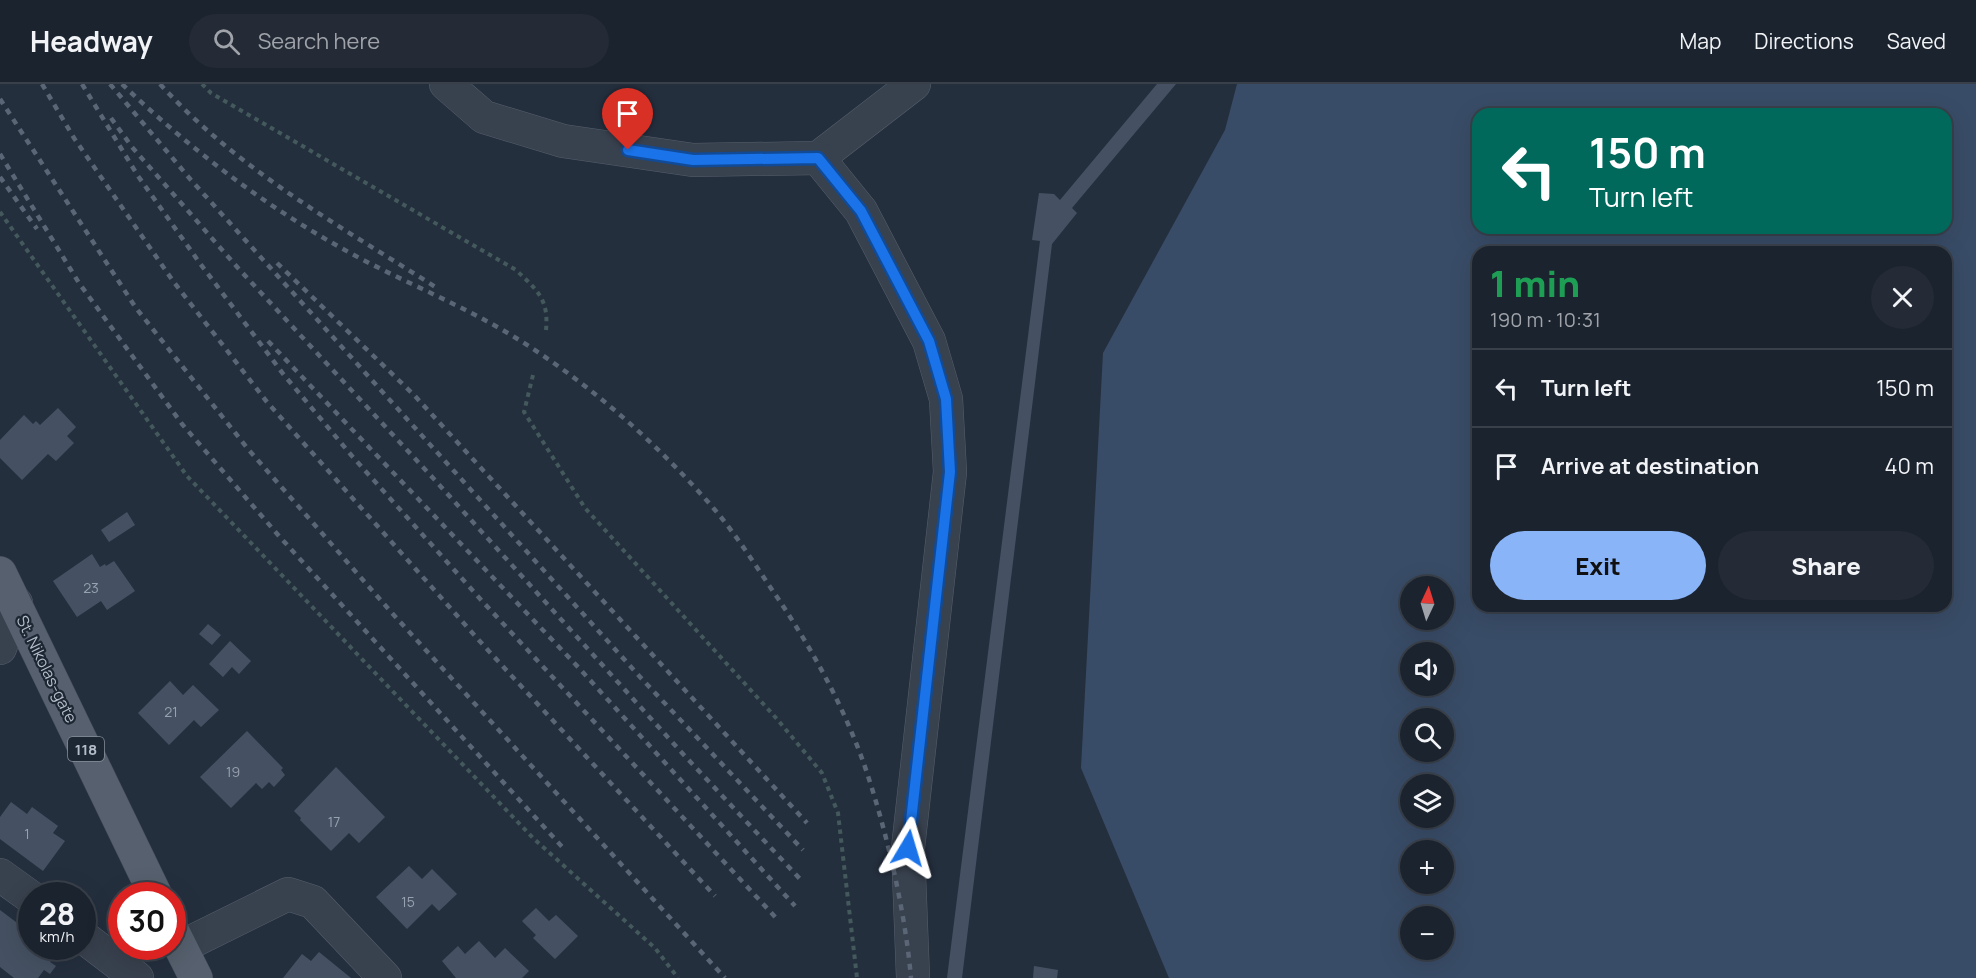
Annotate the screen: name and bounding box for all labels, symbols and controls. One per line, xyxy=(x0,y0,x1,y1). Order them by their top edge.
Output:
search box xyxy=(189,14,609,68)
text: Headway xyxy=(30,22,153,60)
icon: search xyxy=(210,25,243,58)
text: Search here xyxy=(258,26,380,56)
text: Map xyxy=(1680,27,1721,55)
text: Directions xyxy=(1754,27,1854,55)
text: Saved xyxy=(1887,27,1946,55)
pin xyxy=(602,88,653,150)
icon: arrive xyxy=(611,97,644,130)
text: 150 m xyxy=(1589,123,1706,181)
icon: left xyxy=(1490,132,1568,210)
text: Turn left xyxy=(1589,178,1693,215)
text: 1 min xyxy=(1490,259,1580,308)
button: close xyxy=(1871,266,1934,329)
text: 190 m · 10:31 xyxy=(1490,306,1601,333)
icon: left xyxy=(1490,372,1523,405)
text: Turn left xyxy=(1541,373,1631,403)
text: 150 m xyxy=(1876,373,1934,403)
icon: arrive xyxy=(1490,450,1523,483)
text: Arrive at destination xyxy=(1541,451,1759,481)
text: 40 m xyxy=(1885,451,1934,481)
button: Exit xyxy=(1490,531,1706,600)
button: Share xyxy=(1718,531,1934,600)
north arrow xyxy=(1400,576,1454,630)
map controls xyxy=(1400,576,1454,960)
house number: 23 xyxy=(83,578,99,597)
street label: St. Nikolas-gate xyxy=(11,612,83,726)
button: sound xyxy=(1400,642,1454,696)
house number: 21 xyxy=(164,702,178,721)
button: search xyxy=(1400,708,1454,762)
road number: 118 xyxy=(68,737,104,761)
house number: 19 xyxy=(226,762,240,781)
button: layers xyxy=(1400,774,1454,828)
house number: 17 xyxy=(328,812,340,831)
position arrow xyxy=(876,816,940,880)
house number: 1 xyxy=(24,824,30,843)
button: + xyxy=(1400,840,1454,894)
speed limit sign: 30 xyxy=(108,882,186,960)
house number: 15 xyxy=(401,892,415,911)
text: 28 xyxy=(39,893,75,934)
button: − xyxy=(1400,906,1454,960)
text: km/h xyxy=(40,926,74,947)

